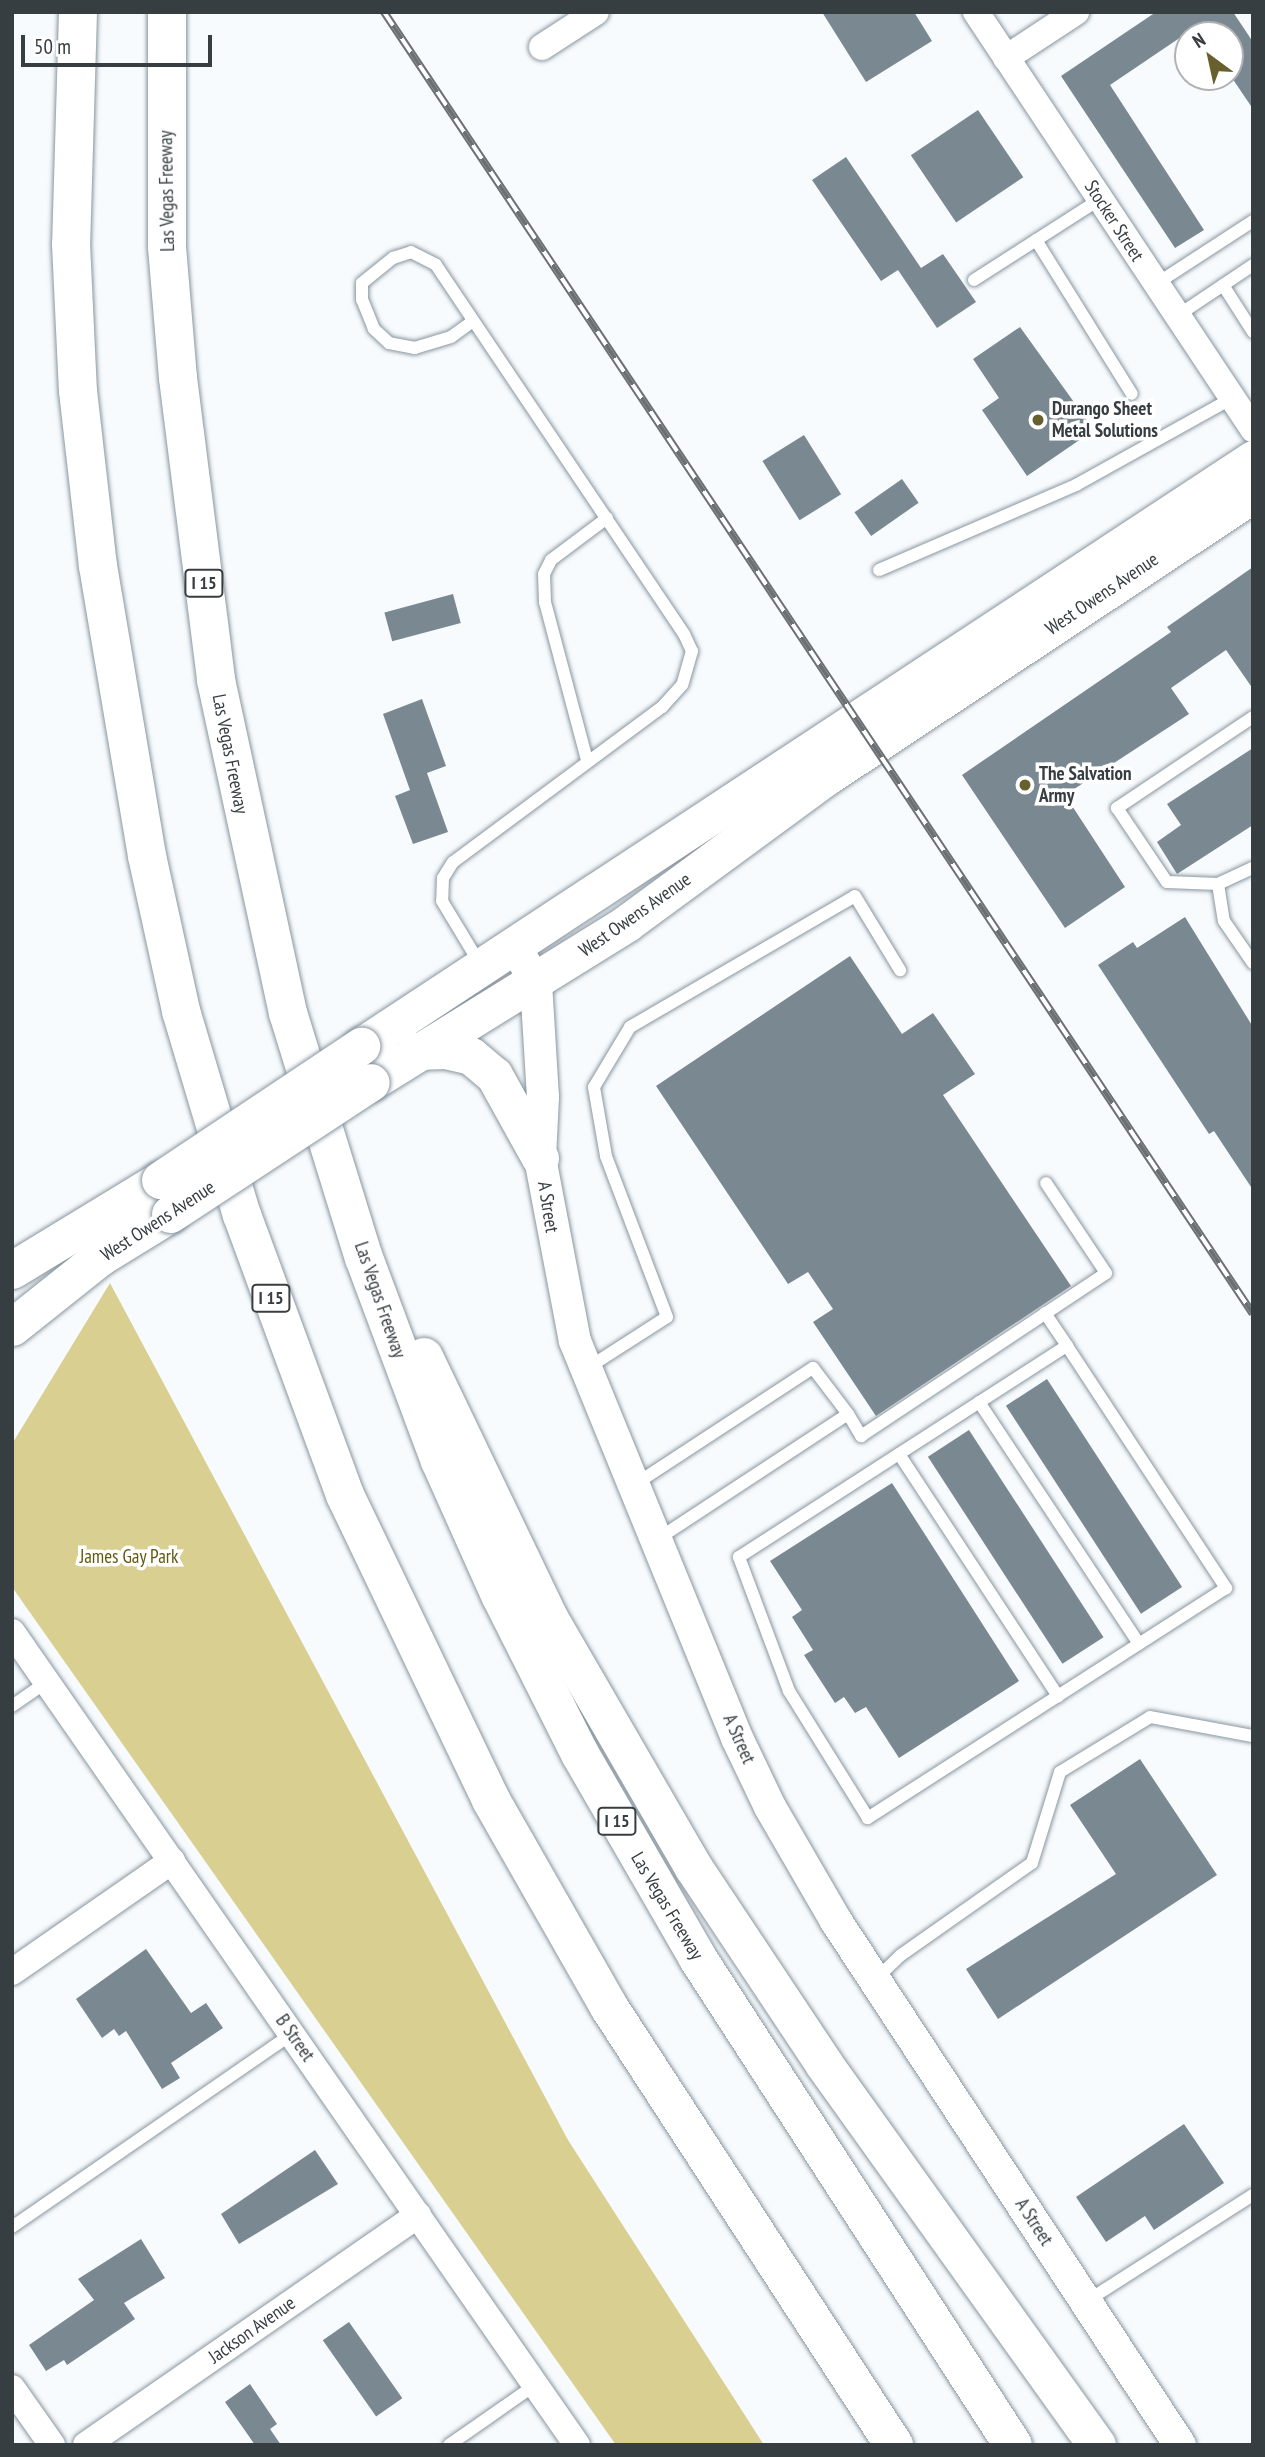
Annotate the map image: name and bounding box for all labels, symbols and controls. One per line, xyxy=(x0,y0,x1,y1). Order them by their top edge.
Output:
scale bar xyxy=(24,21,215,65)
north arrow xyxy=(1174,21,1244,91)
text: N xyxy=(1188,27,1209,53)
text: 50 m xyxy=(34,33,71,60)
street label: Las Vegas Freeway xyxy=(155,130,179,252)
street label: Stocker Street xyxy=(1079,176,1149,266)
place label: Durango Sheet Metal Solutions xyxy=(1052,398,1158,442)
marker: Durango Sheet Metal Solutions xyxy=(1030,412,1046,428)
street label: West Owens Avenue xyxy=(1041,548,1163,640)
road number: I 15 xyxy=(183,568,225,598)
street label: Las Vegas Freeway xyxy=(207,692,253,816)
place label: The Salvation Army xyxy=(1039,763,1132,807)
marker: The Salvation Army xyxy=(1017,777,1033,793)
street label: West Owens Avenue xyxy=(574,868,696,962)
street label: West Owens Avenue xyxy=(97,1176,219,1266)
street label: A Street xyxy=(533,1179,563,1235)
street label: Las Vegas Freeway xyxy=(349,1239,411,1361)
road number: I 15 xyxy=(250,1283,292,1312)
park label: James Gay Park xyxy=(79,1546,179,1568)
street label: A Street xyxy=(718,1710,760,1768)
road number: I 15 xyxy=(596,1807,638,1836)
street label: Las Vegas Freeway xyxy=(626,1848,708,1964)
street label: B Street xyxy=(271,2010,319,2066)
street label: A Street xyxy=(1010,2194,1058,2250)
street label: Jackson Avenue xyxy=(204,2292,300,2368)

